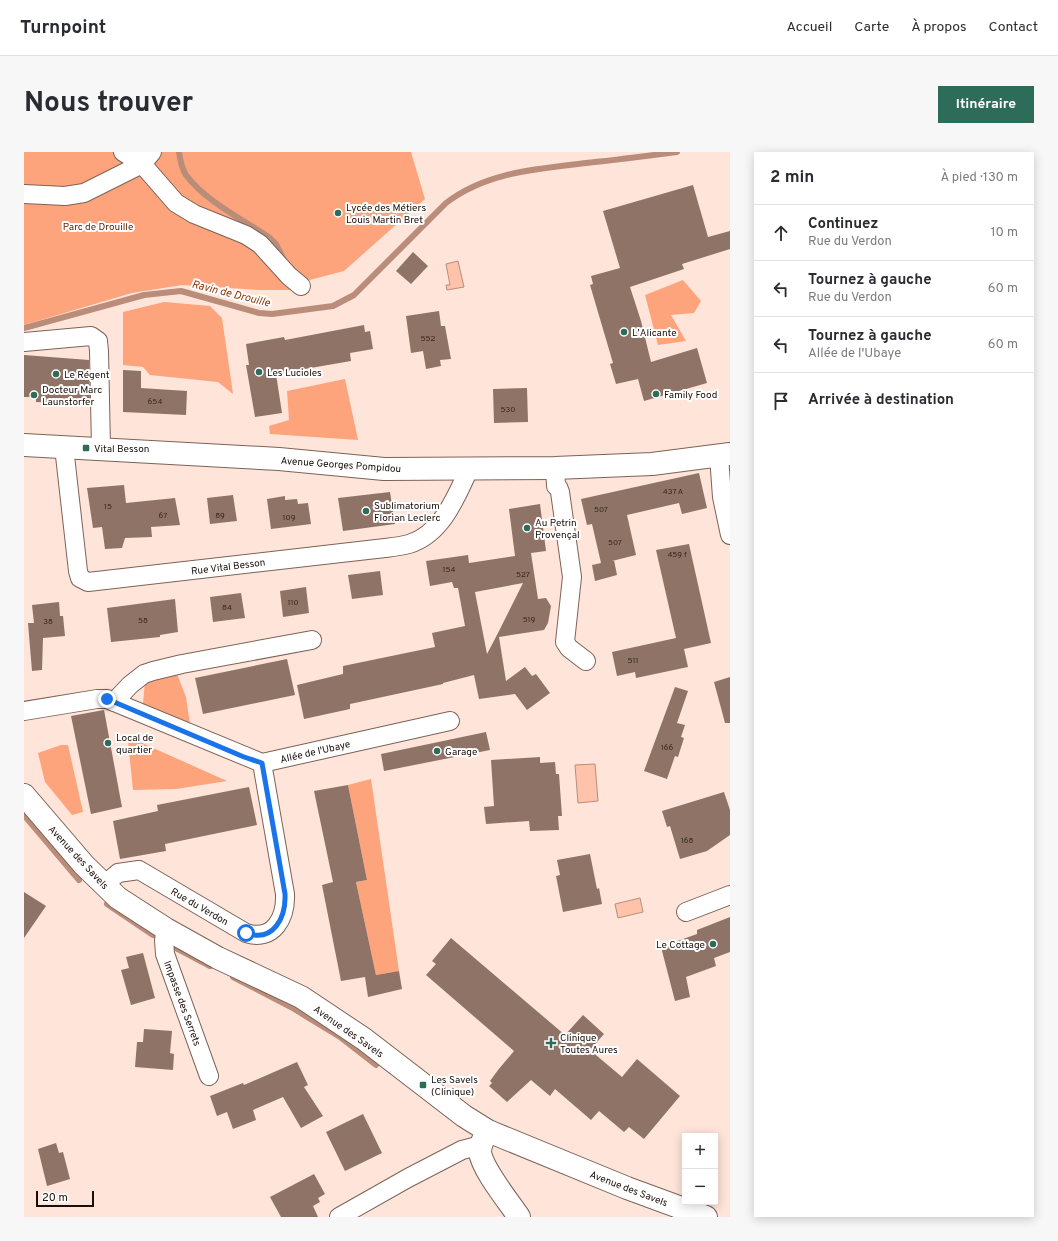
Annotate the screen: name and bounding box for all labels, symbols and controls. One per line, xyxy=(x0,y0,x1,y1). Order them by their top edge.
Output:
text: Turnpoint xyxy=(20,16,106,40)
text: Accueil xyxy=(786,19,832,36)
text: Carte xyxy=(854,19,889,36)
text: À propos xyxy=(911,19,967,36)
text: Contact xyxy=(989,19,1038,36)
text: Nous trouver xyxy=(24,86,193,122)
button: Itinéraire xyxy=(938,86,1034,123)
text: 2 min xyxy=(770,167,814,189)
text: À pied · 130 m xyxy=(940,170,1018,186)
place label: Lycée des Métiers Louis Martin Bret xyxy=(346,202,426,227)
marker: Lycée des Métiers Louis Martin Bret xyxy=(333,208,343,218)
text: Continuez xyxy=(808,215,878,234)
park label: Parc de Drouille xyxy=(63,221,133,234)
icon: ahead xyxy=(770,222,792,244)
text: 10 m xyxy=(991,225,1018,241)
text: Rue du Verdon xyxy=(808,234,892,250)
text: Tournez à gauche xyxy=(808,271,932,290)
water label: Ravin de Drouille xyxy=(190,277,272,311)
icon: left xyxy=(770,278,792,300)
text: 60 m xyxy=(988,281,1018,297)
text: Rue du Verdon xyxy=(808,290,892,306)
marker: L'Alicante xyxy=(619,327,629,337)
place label: L'Alicante xyxy=(632,327,677,340)
text: Tournez à gauche xyxy=(808,327,932,346)
house number: 552 xyxy=(421,334,435,344)
icon: left xyxy=(770,334,792,356)
text: 60 m xyxy=(988,337,1018,353)
text: Allée de l'Ubaye xyxy=(808,346,901,362)
marker: Les Lucioles xyxy=(254,367,264,377)
place label: Les Lucioles xyxy=(267,367,322,380)
marker: Le Régent xyxy=(51,369,61,379)
place label: Le Régent xyxy=(64,369,110,382)
place label: Docteur Marc Launstorfer xyxy=(42,384,102,409)
marker: Family Food xyxy=(651,389,661,399)
place label: Family Food xyxy=(664,389,717,402)
marker: Docteur Marc Launstorfer xyxy=(29,390,39,400)
icon: arrive xyxy=(770,390,792,412)
text: Arrivée à destination xyxy=(808,391,954,410)
house number: 654 xyxy=(148,397,162,407)
house number: 530 xyxy=(501,405,515,415)
marker: Vital Besson xyxy=(81,443,91,453)
place label: Vital Besson xyxy=(94,443,149,456)
street label: Avenue Georges Pompidou xyxy=(280,455,402,476)
house number: 437 A xyxy=(663,487,684,497)
place label: Sublimatorium Florian Leclerc xyxy=(374,500,440,525)
house number: 15 xyxy=(104,502,112,512)
house number: 507 xyxy=(594,505,608,515)
marker: Sublimatorium Florian Leclerc xyxy=(361,506,371,516)
house number: 67 xyxy=(159,511,167,521)
house number: 89 xyxy=(215,511,225,521)
house number: 109 xyxy=(283,513,296,523)
place label: Au Petrin Provençal xyxy=(535,517,580,542)
marker: Au Petrin Provençal xyxy=(522,523,532,533)
house number: 507 xyxy=(608,538,622,548)
house number: 459 f xyxy=(667,550,687,560)
street label: Rue Vital Besson xyxy=(190,556,266,578)
house number: 154 xyxy=(442,565,456,575)
house number: 527 xyxy=(516,570,530,580)
house number: 110 xyxy=(287,598,299,608)
house number: 84 xyxy=(222,603,232,613)
house number: 519 xyxy=(523,615,536,625)
house number: 58 xyxy=(138,616,148,626)
house number: 38 xyxy=(43,617,53,627)
house number: 511 xyxy=(628,656,638,666)
route end xyxy=(98,690,116,708)
place label: Local de quartier xyxy=(116,732,153,757)
marker: Local de quartier xyxy=(103,738,113,748)
street label: Allée de l'Ubaye xyxy=(279,738,352,767)
house number: 166 xyxy=(661,743,673,753)
marker: Garage xyxy=(432,746,442,756)
place label: Garage xyxy=(445,746,477,759)
street label: Avenue des Savels xyxy=(45,823,111,893)
house number: 168 xyxy=(681,836,693,846)
street label: Rue du Verdon xyxy=(168,886,230,929)
route start xyxy=(237,924,255,942)
place label: Le Cottage xyxy=(656,939,705,952)
marker: Le Cottage xyxy=(708,939,718,949)
street label: Impasse des Serrets xyxy=(160,959,203,1048)
street label: Avenue des Savels xyxy=(311,1003,386,1061)
place label: Clinique Toutes Aures xyxy=(560,1032,618,1057)
marker: Clinique Toutes Aures xyxy=(545,1037,557,1049)
place label: Les Savels (Clinique) xyxy=(431,1074,478,1099)
marker: Les Savels (Clinique) xyxy=(418,1080,428,1090)
map controls xyxy=(682,1133,718,1205)
button: + xyxy=(682,1133,718,1169)
street label: Avenue des Savels xyxy=(588,1169,670,1210)
button: − xyxy=(682,1169,718,1205)
scale bar xyxy=(36,1189,94,1208)
text: 20 m xyxy=(42,1191,68,1205)

